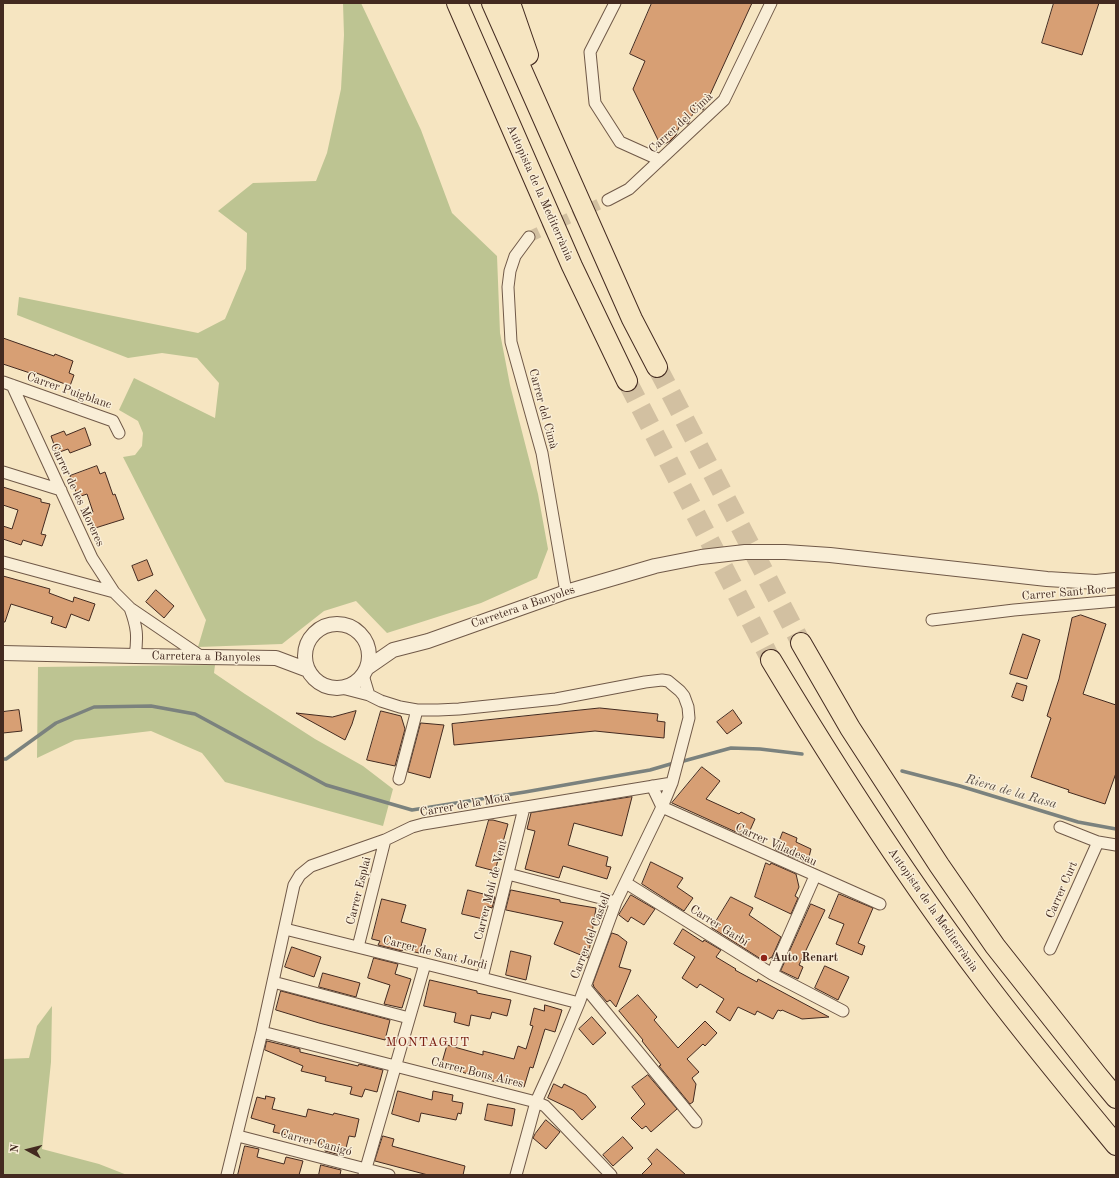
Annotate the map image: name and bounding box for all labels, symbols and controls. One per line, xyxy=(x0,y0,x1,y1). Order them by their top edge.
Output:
street label: Carrer del Cimà xyxy=(646,90,716,156)
street label: Autopista de la Mediterrània xyxy=(503,123,577,263)
street label: Carrer del Cimà xyxy=(525,367,561,451)
street label: Carrer Puigblanc xyxy=(25,370,113,412)
street label: Carrer de les Moreres xyxy=(47,441,107,549)
street label: Carretera a Banyoles xyxy=(469,582,577,632)
street label: Carrer Sant Roc xyxy=(1021,582,1107,604)
street label: Carretera a Banyoles xyxy=(151,649,261,665)
water label: Riera de la Rasa xyxy=(964,772,1058,812)
street label: Carrer de la Mota xyxy=(419,790,511,820)
street label: Carrer Viladesau xyxy=(733,821,819,869)
street label: Carrer Molí de Vent xyxy=(472,838,510,942)
street label: Autopista de la Mediterrània xyxy=(885,845,981,975)
street label: Carrer Esplai xyxy=(344,855,374,927)
street label: Carrer Curt xyxy=(1043,859,1081,921)
street label: Carrer del Castell xyxy=(568,891,614,981)
street label: Carrer Garbí xyxy=(687,902,751,950)
street label: Carrer de Sant Jordi xyxy=(381,933,489,973)
place label: Auto Renart xyxy=(772,951,838,965)
marker: Auto Renart xyxy=(759,953,769,963)
district label: MONTAGUT xyxy=(386,1035,470,1051)
street label: Carrer Bons Aires xyxy=(429,1055,525,1091)
street label: Carrer Canigó xyxy=(279,1127,353,1159)
north arrow xyxy=(8,1130,48,1170)
text: N xyxy=(10,1144,22,1153)

